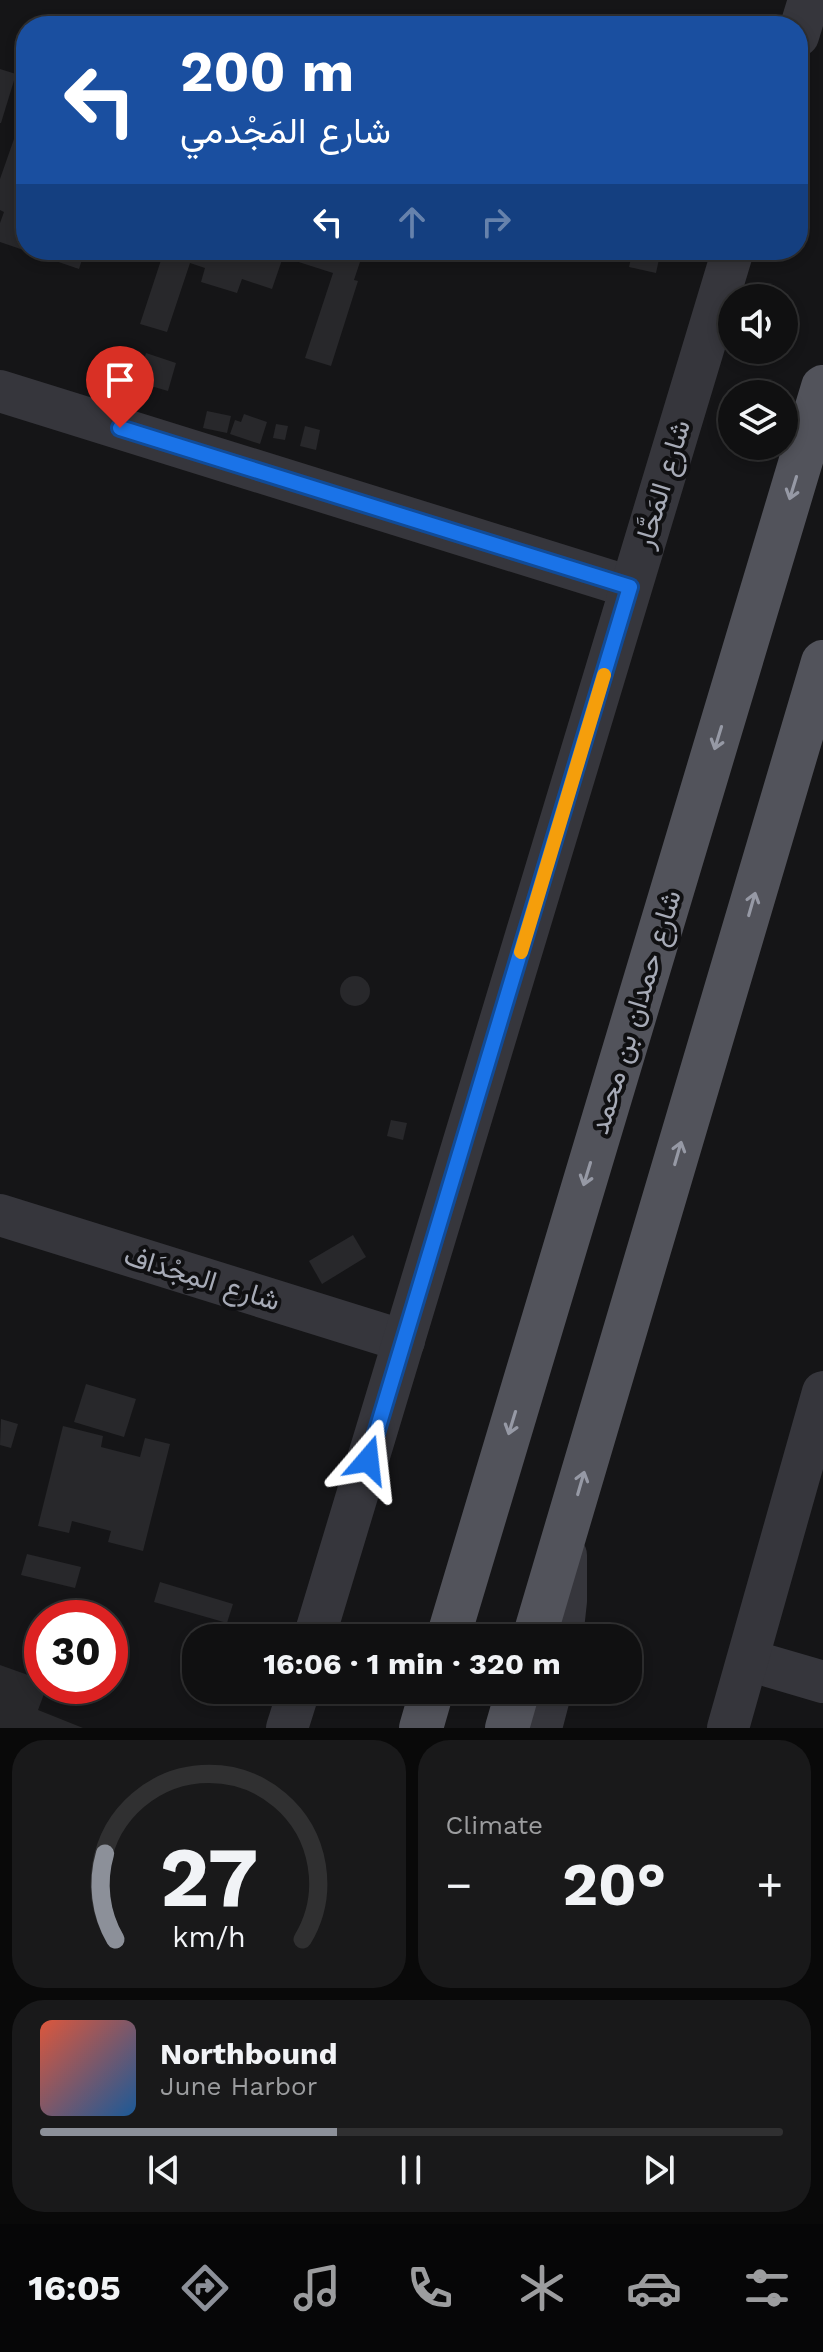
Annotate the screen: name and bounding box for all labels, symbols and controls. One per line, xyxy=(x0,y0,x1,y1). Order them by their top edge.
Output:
text: 200 m xyxy=(180,39,354,105)
icon: left xyxy=(48,48,152,152)
text: شارع المَجْدمي xyxy=(180,110,391,152)
icon: left xyxy=(306,200,350,244)
icon: ahead xyxy=(390,200,434,244)
icon: right xyxy=(474,200,518,244)
map controls xyxy=(718,284,798,460)
button: sound xyxy=(718,284,798,364)
pin xyxy=(86,346,154,428)
icon: arrive xyxy=(98,358,142,402)
button: layers xyxy=(718,380,798,460)
street label: شارع المَحَّار xyxy=(627,416,699,554)
one-way arrow xyxy=(785,475,800,501)
one-way arrow xyxy=(710,724,725,750)
street label: شارع حمدان بن محمد xyxy=(582,886,690,1139)
one-way arrow xyxy=(745,891,760,917)
one-way arrow xyxy=(671,1140,686,1166)
one-way arrow xyxy=(579,1161,594,1187)
street label: شارع المِجْدَاف xyxy=(120,1239,284,1319)
one-way arrow xyxy=(504,1410,519,1436)
position arrow xyxy=(326,1418,410,1502)
one-way arrow xyxy=(574,1470,589,1496)
speed limit sign: 30 xyxy=(24,1600,128,1704)
text: 16:06 · 1 min · 320 m xyxy=(263,1646,561,1681)
text: Climate xyxy=(446,1810,543,1840)
text: 27 xyxy=(159,1829,258,1926)
text: 20° xyxy=(562,1849,666,1920)
text: − xyxy=(446,1859,472,1911)
text: + xyxy=(756,1859,783,1911)
text: km/h xyxy=(172,1920,246,1954)
text: Northbound xyxy=(160,2036,337,2071)
text: June Harbor xyxy=(160,2071,317,2101)
icon: previous xyxy=(142,2148,186,2192)
icon: pause xyxy=(389,2148,433,2192)
icon: next xyxy=(637,2148,681,2192)
icon: directions xyxy=(177,2260,233,2316)
icon: music xyxy=(289,2260,345,2316)
icon: phone xyxy=(402,2260,458,2316)
icon: climate xyxy=(514,2260,570,2316)
icon: car xyxy=(626,2260,682,2316)
icon: filters xyxy=(739,2260,795,2316)
text: 16:05 xyxy=(28,2267,121,2309)

